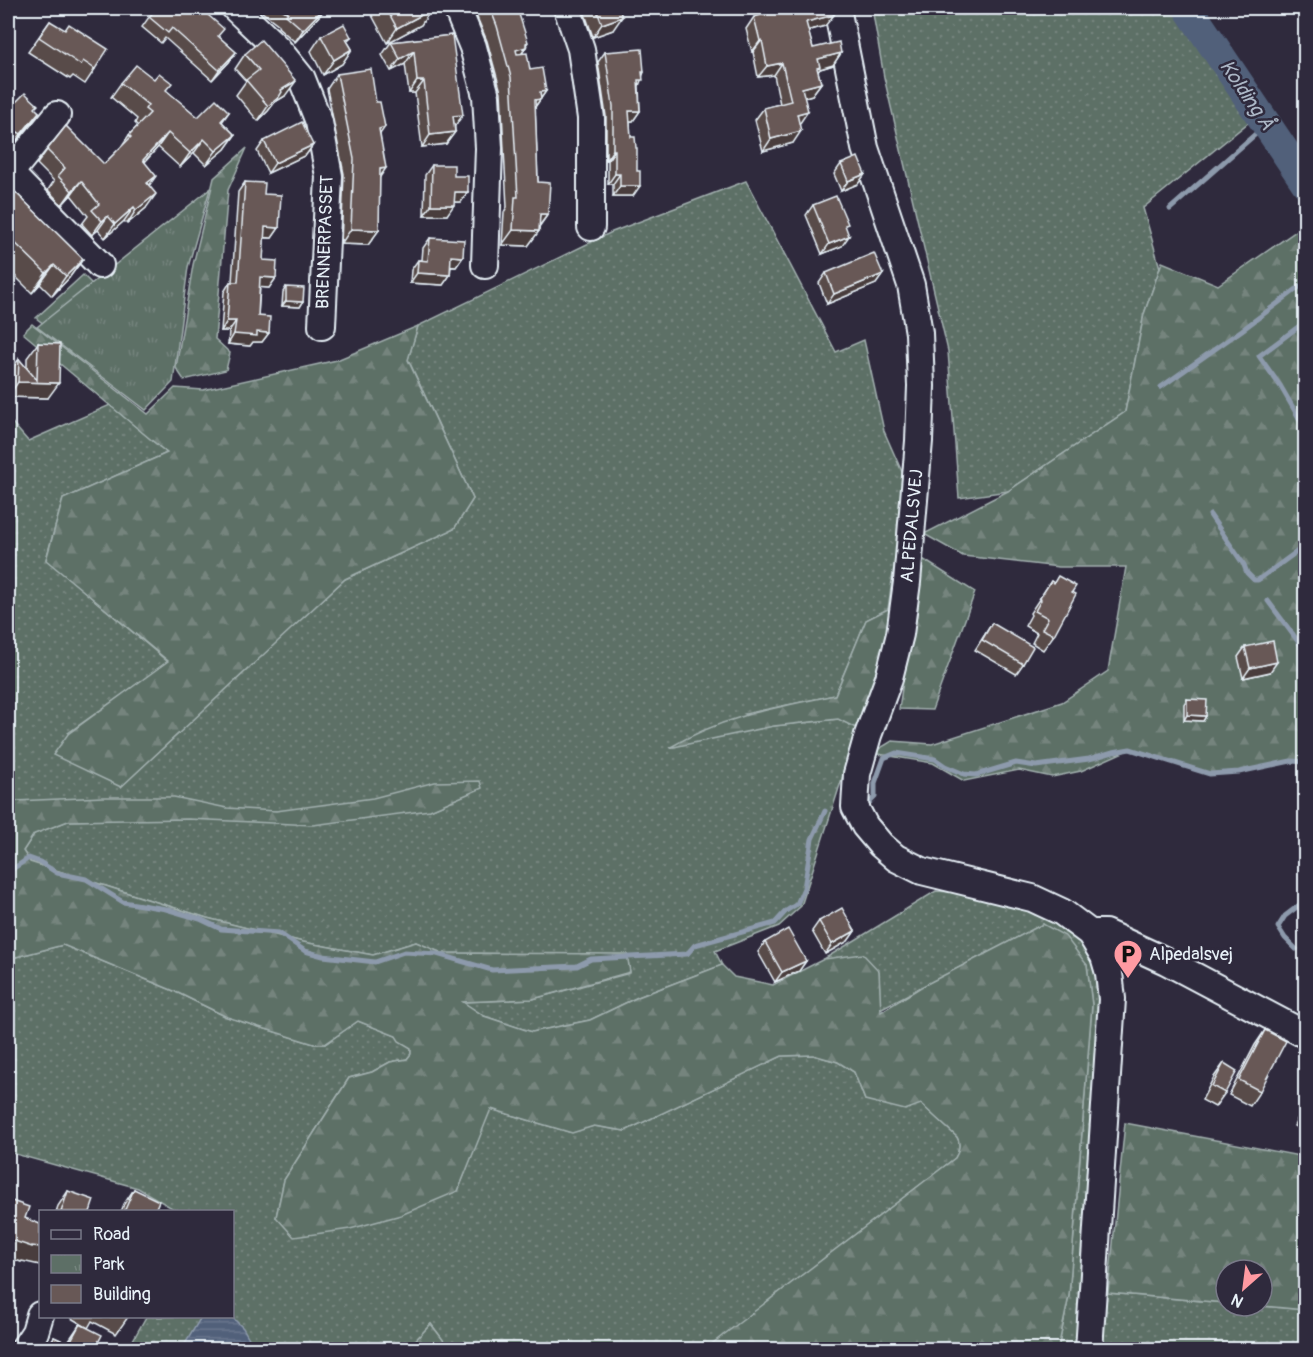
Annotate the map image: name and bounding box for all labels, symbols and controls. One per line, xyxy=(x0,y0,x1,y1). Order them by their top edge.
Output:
water label: Kolding Å xyxy=(1214,55,1280,135)
street label: BRENNERPASSET xyxy=(311,174,339,310)
street label: ALPEDALSVEJ xyxy=(896,468,928,584)
parking icon: Alpedalsvej xyxy=(1112,938,1144,980)
place label: Alpedalsvej xyxy=(1149,943,1233,966)
legend xyxy=(39,1210,234,1318)
text: Road xyxy=(93,1223,130,1246)
text: Park xyxy=(93,1253,125,1276)
north arrow xyxy=(1214,1258,1274,1318)
text: Building xyxy=(93,1283,151,1306)
text: N xyxy=(1228,1289,1247,1312)

